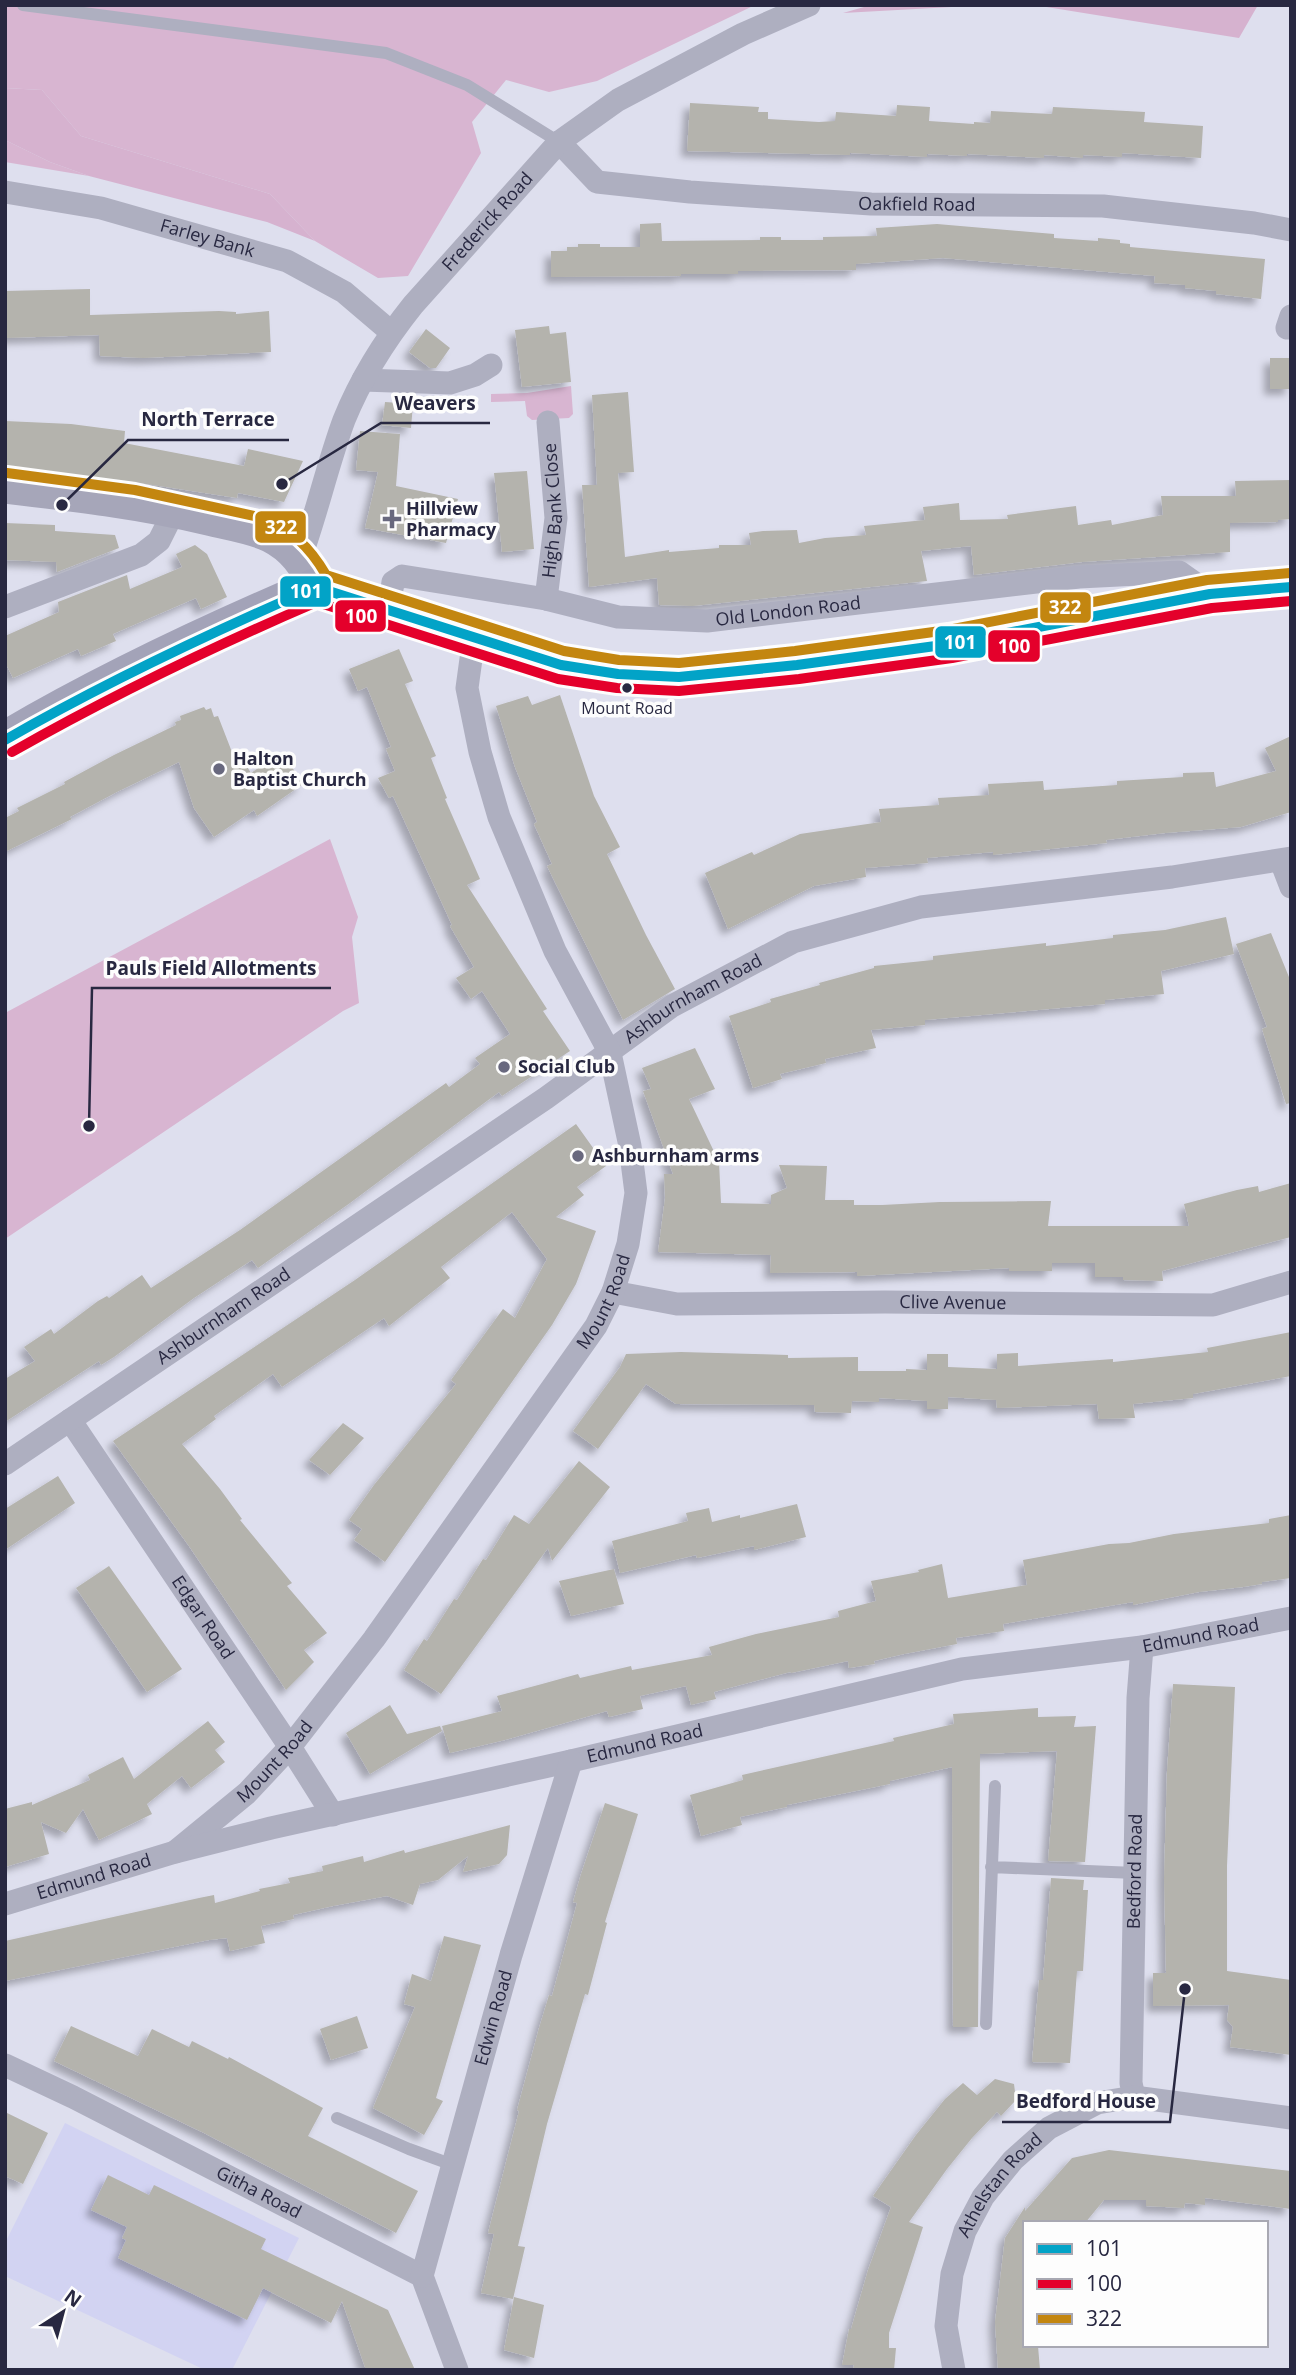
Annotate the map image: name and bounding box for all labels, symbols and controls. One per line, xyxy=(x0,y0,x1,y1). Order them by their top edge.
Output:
street label: Frederick Road xyxy=(436,166,538,276)
street label: Oakfield Road xyxy=(857,190,976,216)
street label: Farley Bank xyxy=(158,213,258,262)
callout: Weavers xyxy=(381,383,490,423)
text: Weavers xyxy=(394,390,476,416)
callout: North Terrace xyxy=(128,400,289,440)
text: North Terrace xyxy=(141,406,275,432)
street label: High Bank Close xyxy=(536,442,567,579)
place label: Hillview Pharmacy xyxy=(406,496,497,541)
line badge: 322 xyxy=(254,510,307,544)
marker: Hillview Pharmacy xyxy=(384,511,400,527)
text: 322 xyxy=(265,514,297,540)
line badge: 101 xyxy=(279,575,332,608)
text: 101 xyxy=(290,578,322,604)
street label: Old London Road xyxy=(714,590,862,631)
line badge: 322 xyxy=(1039,591,1092,624)
text: 322 xyxy=(1049,594,1081,620)
line badge: 100 xyxy=(334,599,387,633)
text: 100 xyxy=(345,603,377,629)
line badge: 101 xyxy=(934,625,987,659)
text: 101 xyxy=(944,629,976,655)
line badge: 100 xyxy=(987,629,1041,663)
text: 100 xyxy=(998,633,1030,659)
marker: Mount Road xyxy=(620,681,634,695)
place label: Mount Road xyxy=(581,697,673,719)
place label: Halton Baptist Church xyxy=(233,746,367,791)
marker: Halton Baptist Church xyxy=(211,761,227,777)
callout: Pauls Field Allotments xyxy=(92,948,331,988)
street label: Ashburnham Road xyxy=(619,948,766,1048)
text: Pauls Field Allotments xyxy=(105,955,317,981)
place label: Social Club xyxy=(518,1054,615,1078)
marker: Social Club xyxy=(496,1059,512,1075)
place label: Ashburnham arms xyxy=(592,1143,759,1167)
marker: Ashburnham arms xyxy=(570,1148,586,1164)
street label: Mount Road xyxy=(570,1251,635,1354)
street label: Ashburnham Road xyxy=(151,1261,295,1369)
street label: Clive Avenue xyxy=(899,1289,1006,1314)
street label: Edgar Road xyxy=(167,1570,240,1663)
street label: Edmund Road xyxy=(1140,1611,1261,1658)
street label: Mount Road xyxy=(231,1715,317,1808)
street label: Edmund Road xyxy=(584,1717,705,1768)
street label: Bedford Road xyxy=(1121,1813,1147,1929)
street label: Edmund Road xyxy=(33,1847,154,1905)
street label: Edwin Road xyxy=(468,1967,517,2068)
callout: Bedford House xyxy=(1002,2082,1170,2122)
text: Bedford House xyxy=(1016,2088,1156,2114)
street label: Athelstan Road xyxy=(951,2127,1047,2241)
street label: Githa Road xyxy=(213,2160,306,2223)
legend xyxy=(1023,2221,1268,2347)
text: 101 xyxy=(1086,2234,1122,2262)
text: 100 xyxy=(1086,2269,1122,2297)
north arrow xyxy=(28,2277,98,2347)
text: N xyxy=(59,2283,87,2313)
text: 322 xyxy=(1086,2304,1122,2332)

